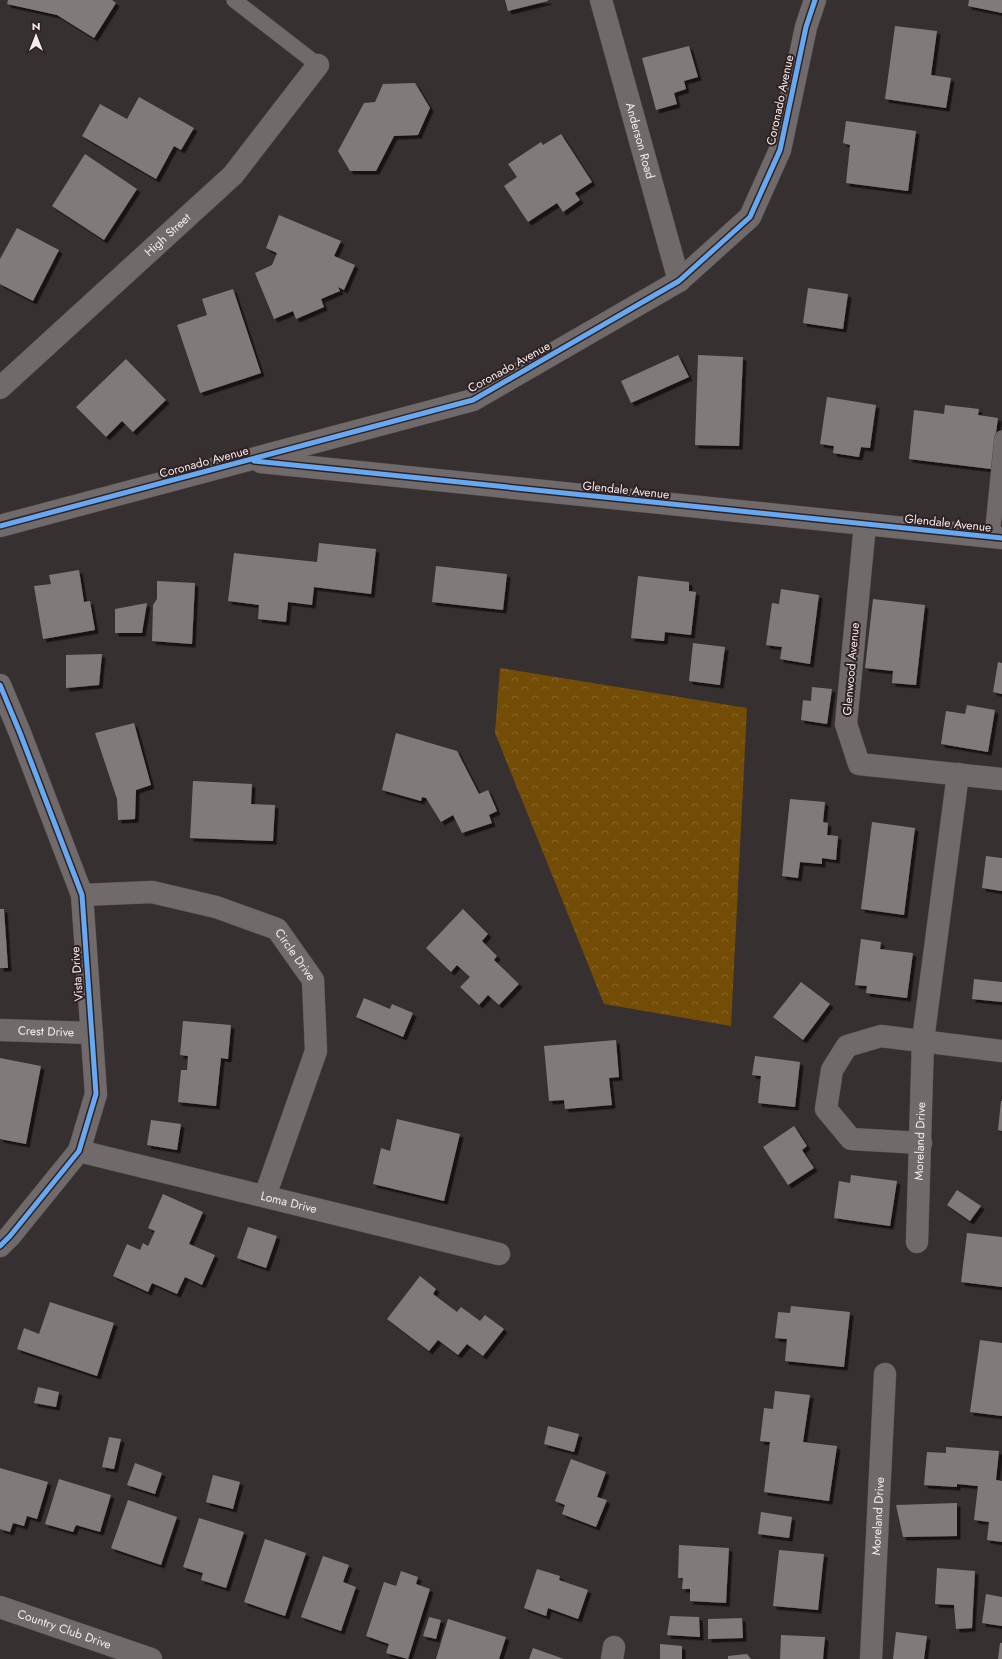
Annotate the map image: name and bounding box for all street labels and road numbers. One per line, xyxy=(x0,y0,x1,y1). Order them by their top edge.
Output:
street label: Coronado Avenue xyxy=(762,53,798,147)
street label: Anderson Road xyxy=(621,100,659,181)
street label: High Street xyxy=(140,209,195,261)
street label: Coronado Avenue xyxy=(465,337,553,397)
street label: Coronado Avenue xyxy=(157,441,251,483)
street label: Glendale Avenue xyxy=(582,476,670,504)
street label: Glendale Avenue xyxy=(904,509,992,537)
street label: Glenwood Avenue xyxy=(838,622,864,716)
street label: Circle Drive xyxy=(270,925,320,984)
street label: Vista Drive xyxy=(66,946,88,1002)
street label: Crest Drive xyxy=(17,1022,74,1041)
street label: Moreland Drive xyxy=(910,1102,930,1181)
street label: Loma Drive xyxy=(259,1187,319,1218)
street label: Moreland Drive xyxy=(867,1477,889,1556)
street label: Country Club Drive xyxy=(15,1605,114,1654)

